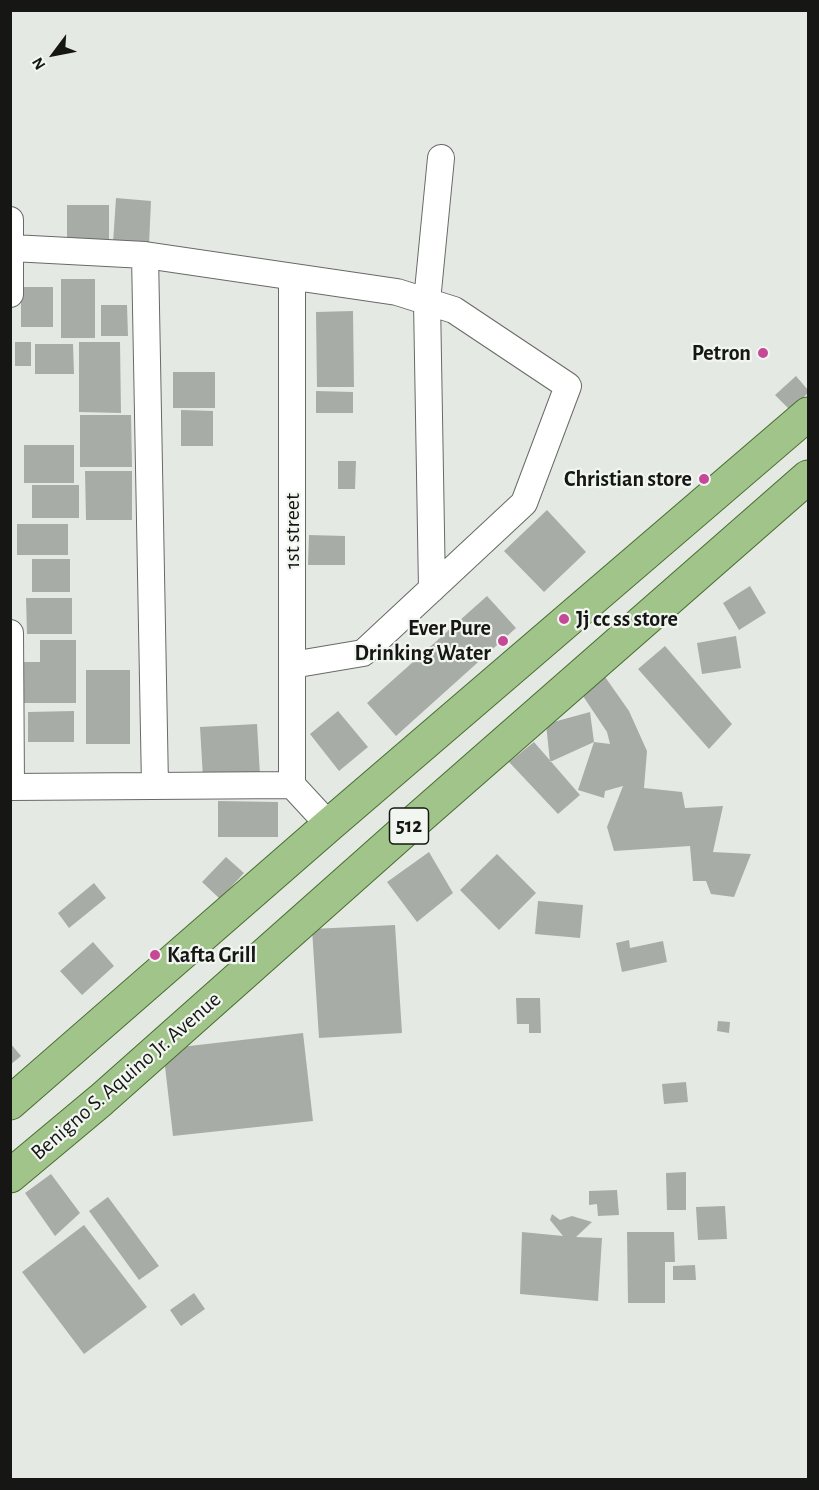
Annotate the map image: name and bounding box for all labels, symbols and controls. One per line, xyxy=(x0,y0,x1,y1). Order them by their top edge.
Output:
north arrow xyxy=(24,24,84,84)
text: N xyxy=(29,55,48,72)
place label: Petron xyxy=(692,340,751,366)
marker: Petron xyxy=(756,346,770,360)
place label: Christian store xyxy=(564,466,692,492)
marker: Christian store xyxy=(697,472,711,486)
street label: 1st street xyxy=(279,493,305,569)
place label: Jj cc ss store xyxy=(576,606,678,632)
marker: Jj cc ss store xyxy=(557,612,571,626)
place label: Ever Pure Drinking Water xyxy=(355,615,491,666)
marker: Ever Pure Drinking Water xyxy=(496,634,510,648)
road number: 512 xyxy=(390,808,428,844)
place label: Kafta Grill xyxy=(167,942,256,968)
marker: Kafta Grill xyxy=(148,948,162,962)
street label: Benigno S. Aquino Jr. Avenue xyxy=(26,986,226,1166)

